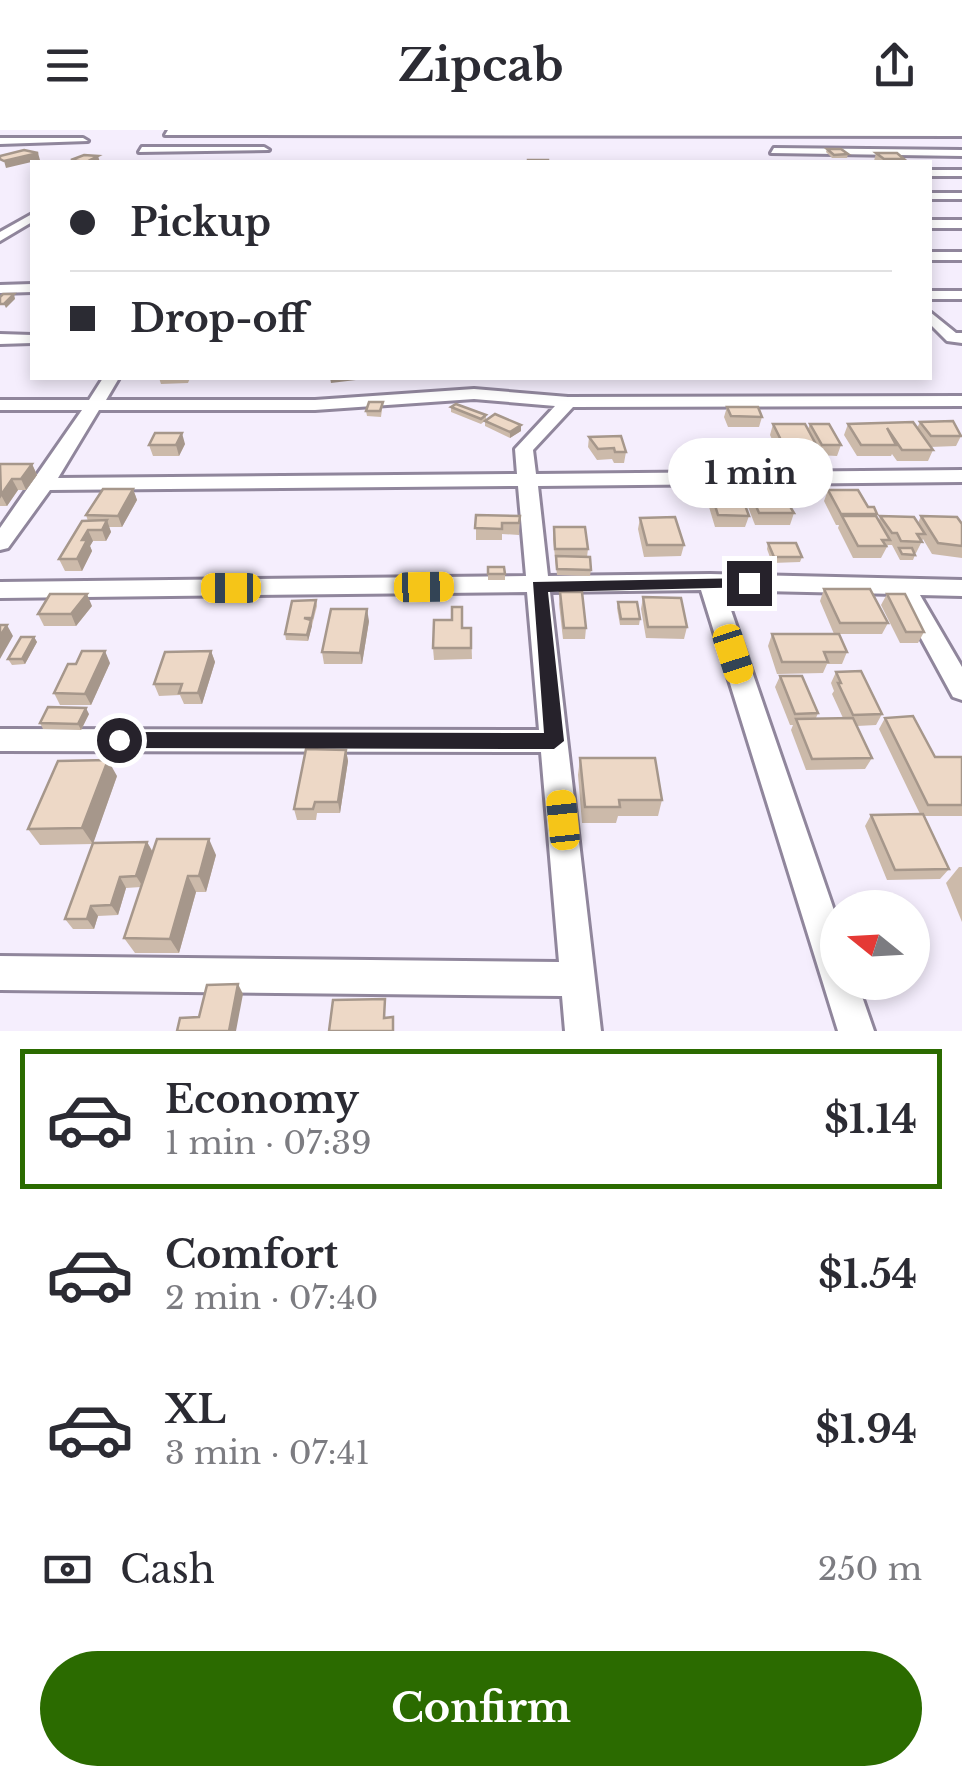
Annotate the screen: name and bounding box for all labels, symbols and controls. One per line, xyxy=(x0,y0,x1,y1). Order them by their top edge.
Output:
text: Zipcab xyxy=(398,37,564,93)
icon: menu xyxy=(40,38,95,93)
icon: share xyxy=(867,38,922,93)
text: Pickup xyxy=(130,199,271,246)
text: Drop-off xyxy=(130,295,307,342)
callout: 1 min xyxy=(666,438,832,508)
text: 1 min xyxy=(704,453,797,493)
route end xyxy=(727,561,772,606)
car xyxy=(394,571,454,603)
car xyxy=(201,573,261,603)
car xyxy=(709,621,757,687)
route start xyxy=(97,718,142,763)
car xyxy=(545,789,581,851)
north arrow xyxy=(820,890,930,1000)
map controls xyxy=(820,890,930,1000)
icon: car xyxy=(45,1074,135,1164)
text: Economy xyxy=(165,1076,359,1123)
text: $1.14 xyxy=(824,1096,917,1143)
text: 1 min · 07:39 xyxy=(165,1123,372,1163)
icon: car xyxy=(45,1229,135,1319)
text: Comfort xyxy=(165,1231,338,1278)
text: $1.54 xyxy=(818,1251,917,1298)
text: 2 min · 07:40 xyxy=(165,1278,378,1318)
icon: car xyxy=(45,1384,135,1474)
text: XL xyxy=(165,1386,226,1433)
text: $1.94 xyxy=(815,1406,917,1453)
text: 3 min · 07:41 xyxy=(165,1433,370,1473)
icon: cash xyxy=(40,1542,95,1597)
text: Cash xyxy=(120,1546,215,1593)
text: 250 m xyxy=(818,1549,922,1589)
button: Confirm xyxy=(40,1651,922,1766)

